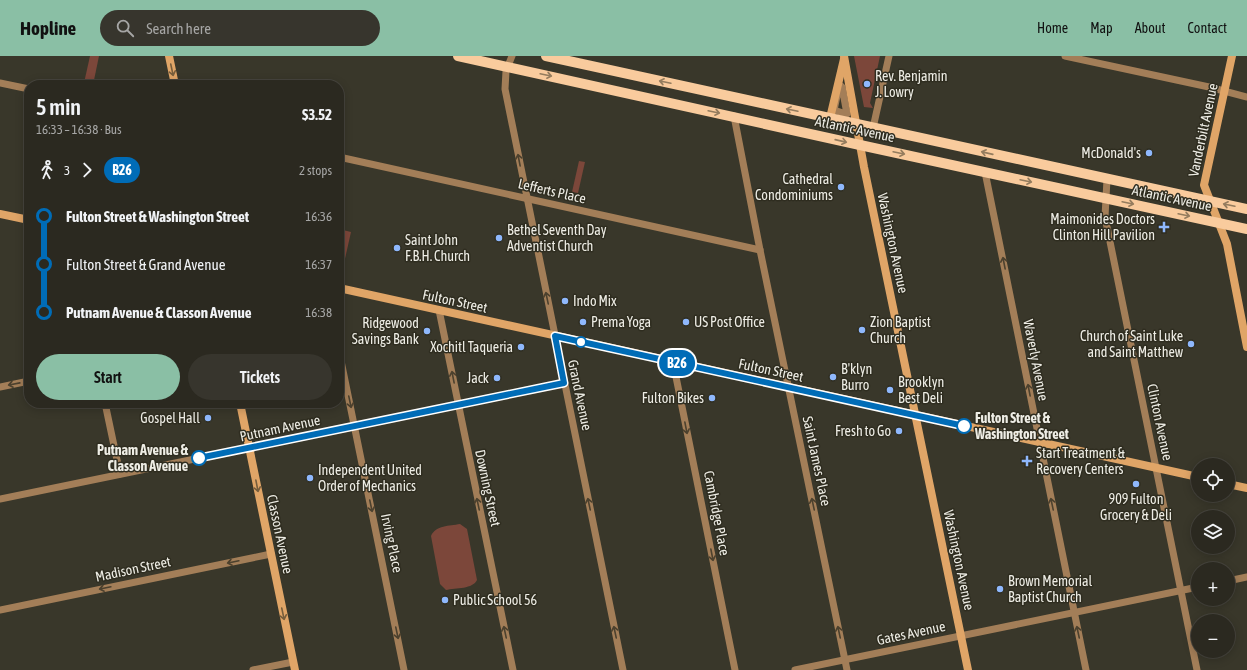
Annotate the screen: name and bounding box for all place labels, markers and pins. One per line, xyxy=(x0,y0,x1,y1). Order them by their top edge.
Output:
place label: Rev. Benjamin J. Lowry xyxy=(875,68,948,100)
marker: Rev. Benjamin J. Lowry xyxy=(862,79,872,89)
place label: McDonald's xyxy=(1081,145,1141,161)
marker: McDonald's xyxy=(1144,148,1154,158)
place label: Cathedral Condominiums xyxy=(755,171,833,203)
marker: Cathedral Condominiums xyxy=(836,182,846,192)
place label: Maimonides Doctors Clinton Hill Pavilion xyxy=(1050,211,1155,243)
marker: Maimonides Doctors Clinton Hill Pavilion xyxy=(1158,221,1170,233)
place label: Bethel Seventh Day Adventist Church xyxy=(507,222,607,254)
place label: Saint John F.B.H. Church xyxy=(405,232,470,264)
marker: Bethel Seventh Day Adventist Church xyxy=(494,233,504,243)
marker: Saint John F.B.H. Church xyxy=(392,243,402,253)
place label: Indo Mix xyxy=(573,293,617,309)
marker: Indo Mix xyxy=(560,296,570,306)
place label: Prema Yoga xyxy=(591,314,651,330)
place label: US Post Office xyxy=(694,314,765,330)
place label: Zion Baptist Church xyxy=(870,314,931,346)
place label: Ridgewood Savings Bank xyxy=(352,315,419,347)
marker: Prema Yoga xyxy=(578,317,588,327)
marker: US Post Office xyxy=(681,317,691,327)
marker: Zion Baptist Church xyxy=(857,325,867,335)
marker: Ridgewood Savings Bank xyxy=(422,326,432,336)
place label: Church of Saint Luke and Saint Matthew xyxy=(1080,328,1184,360)
unlabelled marker xyxy=(575,336,587,348)
place label: Xochitl Taqueria xyxy=(430,339,513,355)
marker: Church of Saint Luke and Saint Matthew xyxy=(1186,339,1196,349)
marker: Xochitl Taqueria xyxy=(516,342,526,352)
place label: B'klyn Burro xyxy=(841,361,872,393)
place label: Jack xyxy=(467,370,489,386)
marker: B'klyn Burro xyxy=(828,372,838,382)
marker: Jack xyxy=(492,373,502,383)
place label: Brooklyn Best Deli xyxy=(898,374,944,406)
marker: Brooklyn Best Deli xyxy=(885,385,895,395)
place label: Fulton Bikes xyxy=(642,390,704,406)
marker: Fulton Bikes xyxy=(707,393,717,403)
place label: Gospel Hall xyxy=(140,410,200,426)
place label: Fulton Street & Washington Street xyxy=(974,410,1069,442)
marker: Gospel Hall xyxy=(203,413,213,423)
marker: Fulton Street & Washington Street xyxy=(956,418,972,434)
place label: Fresh to Go xyxy=(835,423,891,439)
marker: Fresh to Go xyxy=(894,426,904,436)
place label: Putnam Avenue & Classon Avenue xyxy=(97,442,189,474)
place label: Start Treatment & Recovery Centers xyxy=(1036,445,1126,477)
marker: Putnam Avenue & Classon Avenue xyxy=(191,450,207,466)
marker: Start Treatment & Recovery Centers xyxy=(1021,455,1033,467)
place label: Independent United Order of Mechanics xyxy=(318,462,422,494)
marker: Independent United Order of Mechanics xyxy=(305,473,315,483)
marker: 909 Fulton Grocery & Deli xyxy=(1131,479,1141,489)
place label: 909 Fulton Grocery & Deli xyxy=(1100,491,1172,523)
place label: Brown Memorial Baptist Church xyxy=(1008,573,1093,605)
marker: Brown Memorial Baptist Church xyxy=(995,584,1005,594)
place label: Public School 56 xyxy=(453,592,538,608)
marker: Public School 56 xyxy=(440,595,450,605)

